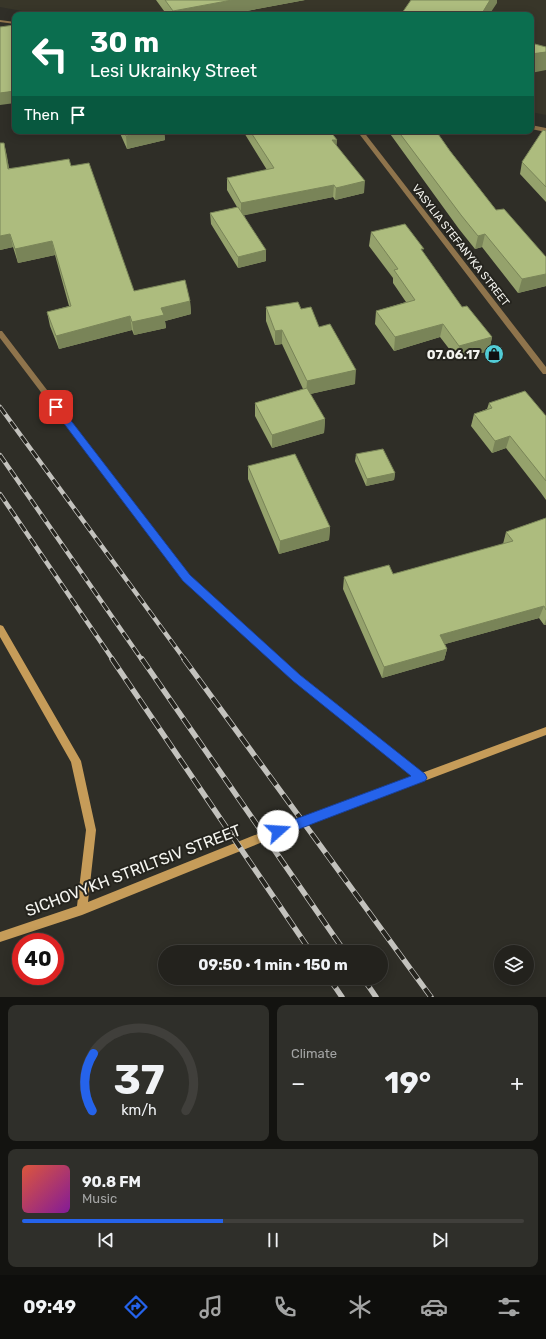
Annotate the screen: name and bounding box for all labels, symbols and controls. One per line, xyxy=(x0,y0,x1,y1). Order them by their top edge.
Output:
text: 30 m xyxy=(90,26,159,59)
icon: left xyxy=(24,28,76,80)
text: Lesi Ukrainky Street xyxy=(90,60,257,82)
icon: arrive xyxy=(67,104,89,126)
text: Then xyxy=(24,106,59,124)
street label: VASYLIA STEFANYKA STREET xyxy=(409,182,513,309)
shop icon: 07.06.17 xyxy=(483,343,505,365)
place label: 07.06.17 xyxy=(427,347,481,362)
pin xyxy=(39,390,73,424)
icon: arrive xyxy=(45,396,67,418)
position arrow xyxy=(257,810,299,852)
street label: SICHOVYKH STRILTSIV STREET xyxy=(23,820,244,920)
speed limit sign: 40 xyxy=(12,933,64,985)
map controls xyxy=(494,945,534,985)
button: layers xyxy=(494,945,534,985)
text: 09:50 · 1 min · 150 m xyxy=(198,956,348,974)
text: Climate xyxy=(291,1046,337,1061)
text: 37 xyxy=(113,1055,164,1104)
text: 19° xyxy=(385,1065,431,1101)
text: − xyxy=(291,1070,305,1097)
text: + xyxy=(510,1070,524,1097)
text: km/h xyxy=(121,1102,156,1119)
text: 90.8 FM xyxy=(82,1173,141,1191)
text: Music xyxy=(82,1191,117,1206)
icon: previous xyxy=(95,1229,117,1251)
icon: pause xyxy=(262,1229,284,1251)
icon: next xyxy=(429,1229,451,1251)
icon: directions xyxy=(122,1293,150,1321)
icon: music xyxy=(197,1293,225,1321)
icon: phone xyxy=(271,1293,299,1321)
icon: climate xyxy=(346,1293,374,1321)
icon: car xyxy=(420,1293,448,1321)
icon: filters xyxy=(495,1293,523,1321)
text: 09:49 xyxy=(23,1296,76,1318)

